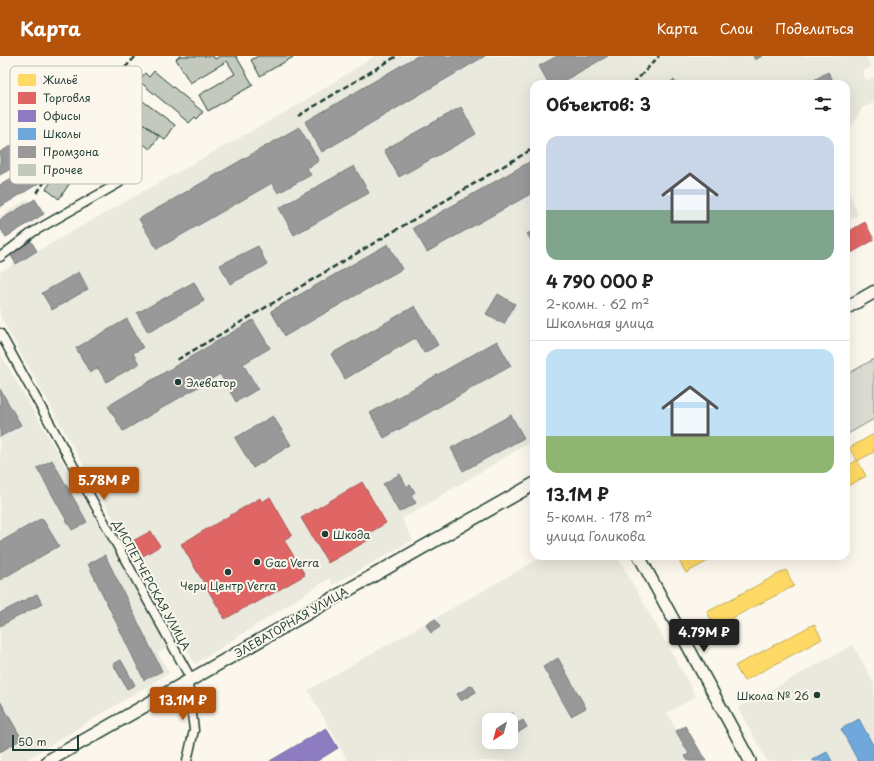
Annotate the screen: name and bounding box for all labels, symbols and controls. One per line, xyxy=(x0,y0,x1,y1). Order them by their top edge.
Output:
text: Карта xyxy=(20,14,81,42)
text: Карта xyxy=(657,18,698,39)
text: Слои xyxy=(720,18,753,39)
text: Поделиться xyxy=(775,18,854,39)
legend xyxy=(10,66,142,184)
text: Жильё xyxy=(42,71,78,88)
text: Торговля xyxy=(43,89,91,106)
text: Объектов: 3 xyxy=(546,91,651,117)
icon: filters xyxy=(812,93,834,115)
text: Офисы xyxy=(43,107,81,124)
text: Школы xyxy=(43,125,81,142)
text: Промзона xyxy=(43,143,99,160)
text: Прочее xyxy=(43,161,83,178)
icon: home xyxy=(654,162,726,234)
text: 4 790 000 ₽ xyxy=(546,268,653,294)
text: 2-комн. · 62 m² xyxy=(546,294,650,313)
text: Школьная улица xyxy=(546,313,654,332)
place label: Элеватор xyxy=(186,374,236,391)
icon: home xyxy=(654,375,726,447)
marker: Элеватор xyxy=(173,377,183,387)
pin: 5.78M ₽ xyxy=(67,467,141,501)
text: 5.78M ₽ xyxy=(78,470,130,489)
text: 13.1M ₽ xyxy=(546,481,609,507)
text: 5-комн. · 178 m² xyxy=(546,507,652,526)
street label: ДИСПЕТЧЕРСКАЯ УЛИЦА xyxy=(109,516,195,654)
place label: Шкода xyxy=(333,526,370,543)
text: улица Голикова xyxy=(546,526,645,545)
marker: Шкода xyxy=(320,529,330,539)
place label: Gac Verra xyxy=(265,554,319,571)
marker: Gac Verra xyxy=(252,557,262,567)
marker: Чери Центр Verra xyxy=(223,567,233,577)
place label: Чери Центр Verra xyxy=(180,577,276,594)
street label: ЭЛЕВАТОРНАЯ УЛИЦА xyxy=(231,582,351,662)
pin: 4.79M ₽ xyxy=(667,619,741,653)
text: 4.79M ₽ xyxy=(678,622,730,641)
pin: 13.1M ₽ xyxy=(146,687,220,721)
place label: Школа № 26 xyxy=(737,687,809,704)
text: 13.1M ₽ xyxy=(159,690,207,709)
marker: Школа № 26 xyxy=(812,690,822,700)
north arrow xyxy=(482,713,518,749)
map controls xyxy=(482,713,518,749)
scale bar xyxy=(12,733,79,752)
text: 50 m xyxy=(18,733,47,750)

